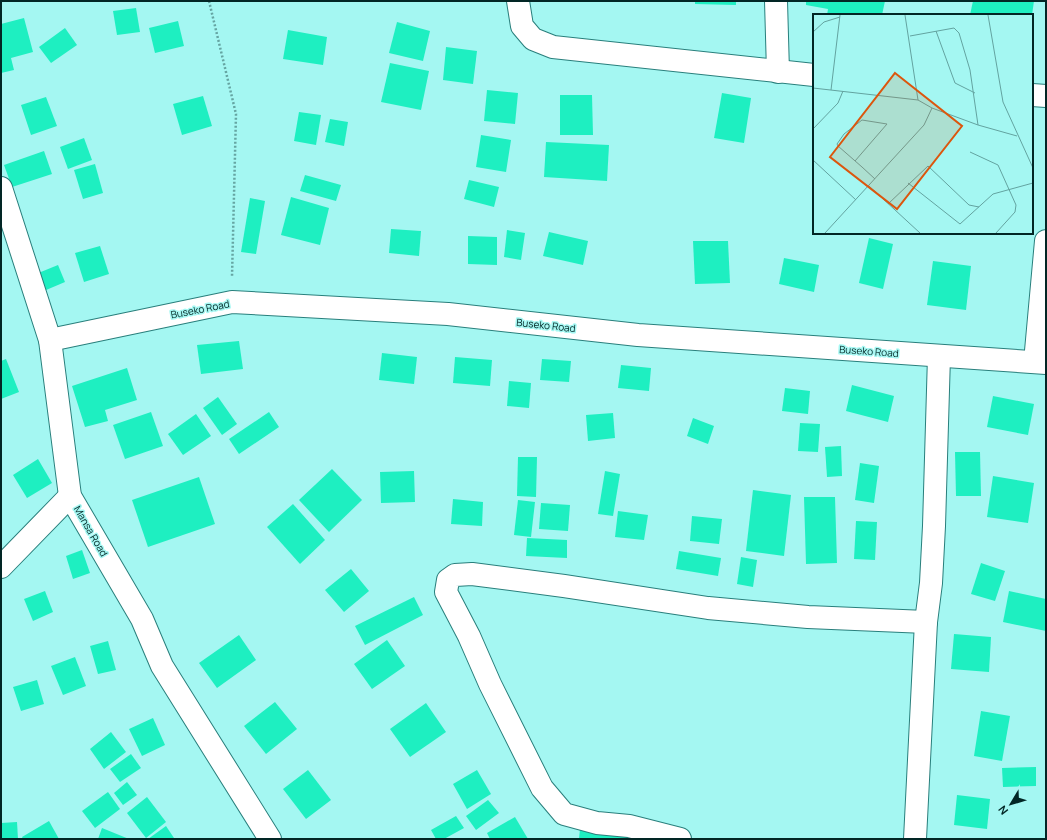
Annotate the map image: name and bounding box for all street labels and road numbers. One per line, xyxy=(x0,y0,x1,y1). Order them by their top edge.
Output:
street label: Buseko Road xyxy=(169,296,231,322)
street label: Buseko Road xyxy=(516,315,576,335)
street label: Buseko Road xyxy=(839,342,899,360)
street label: Mansa Road xyxy=(71,503,111,559)

